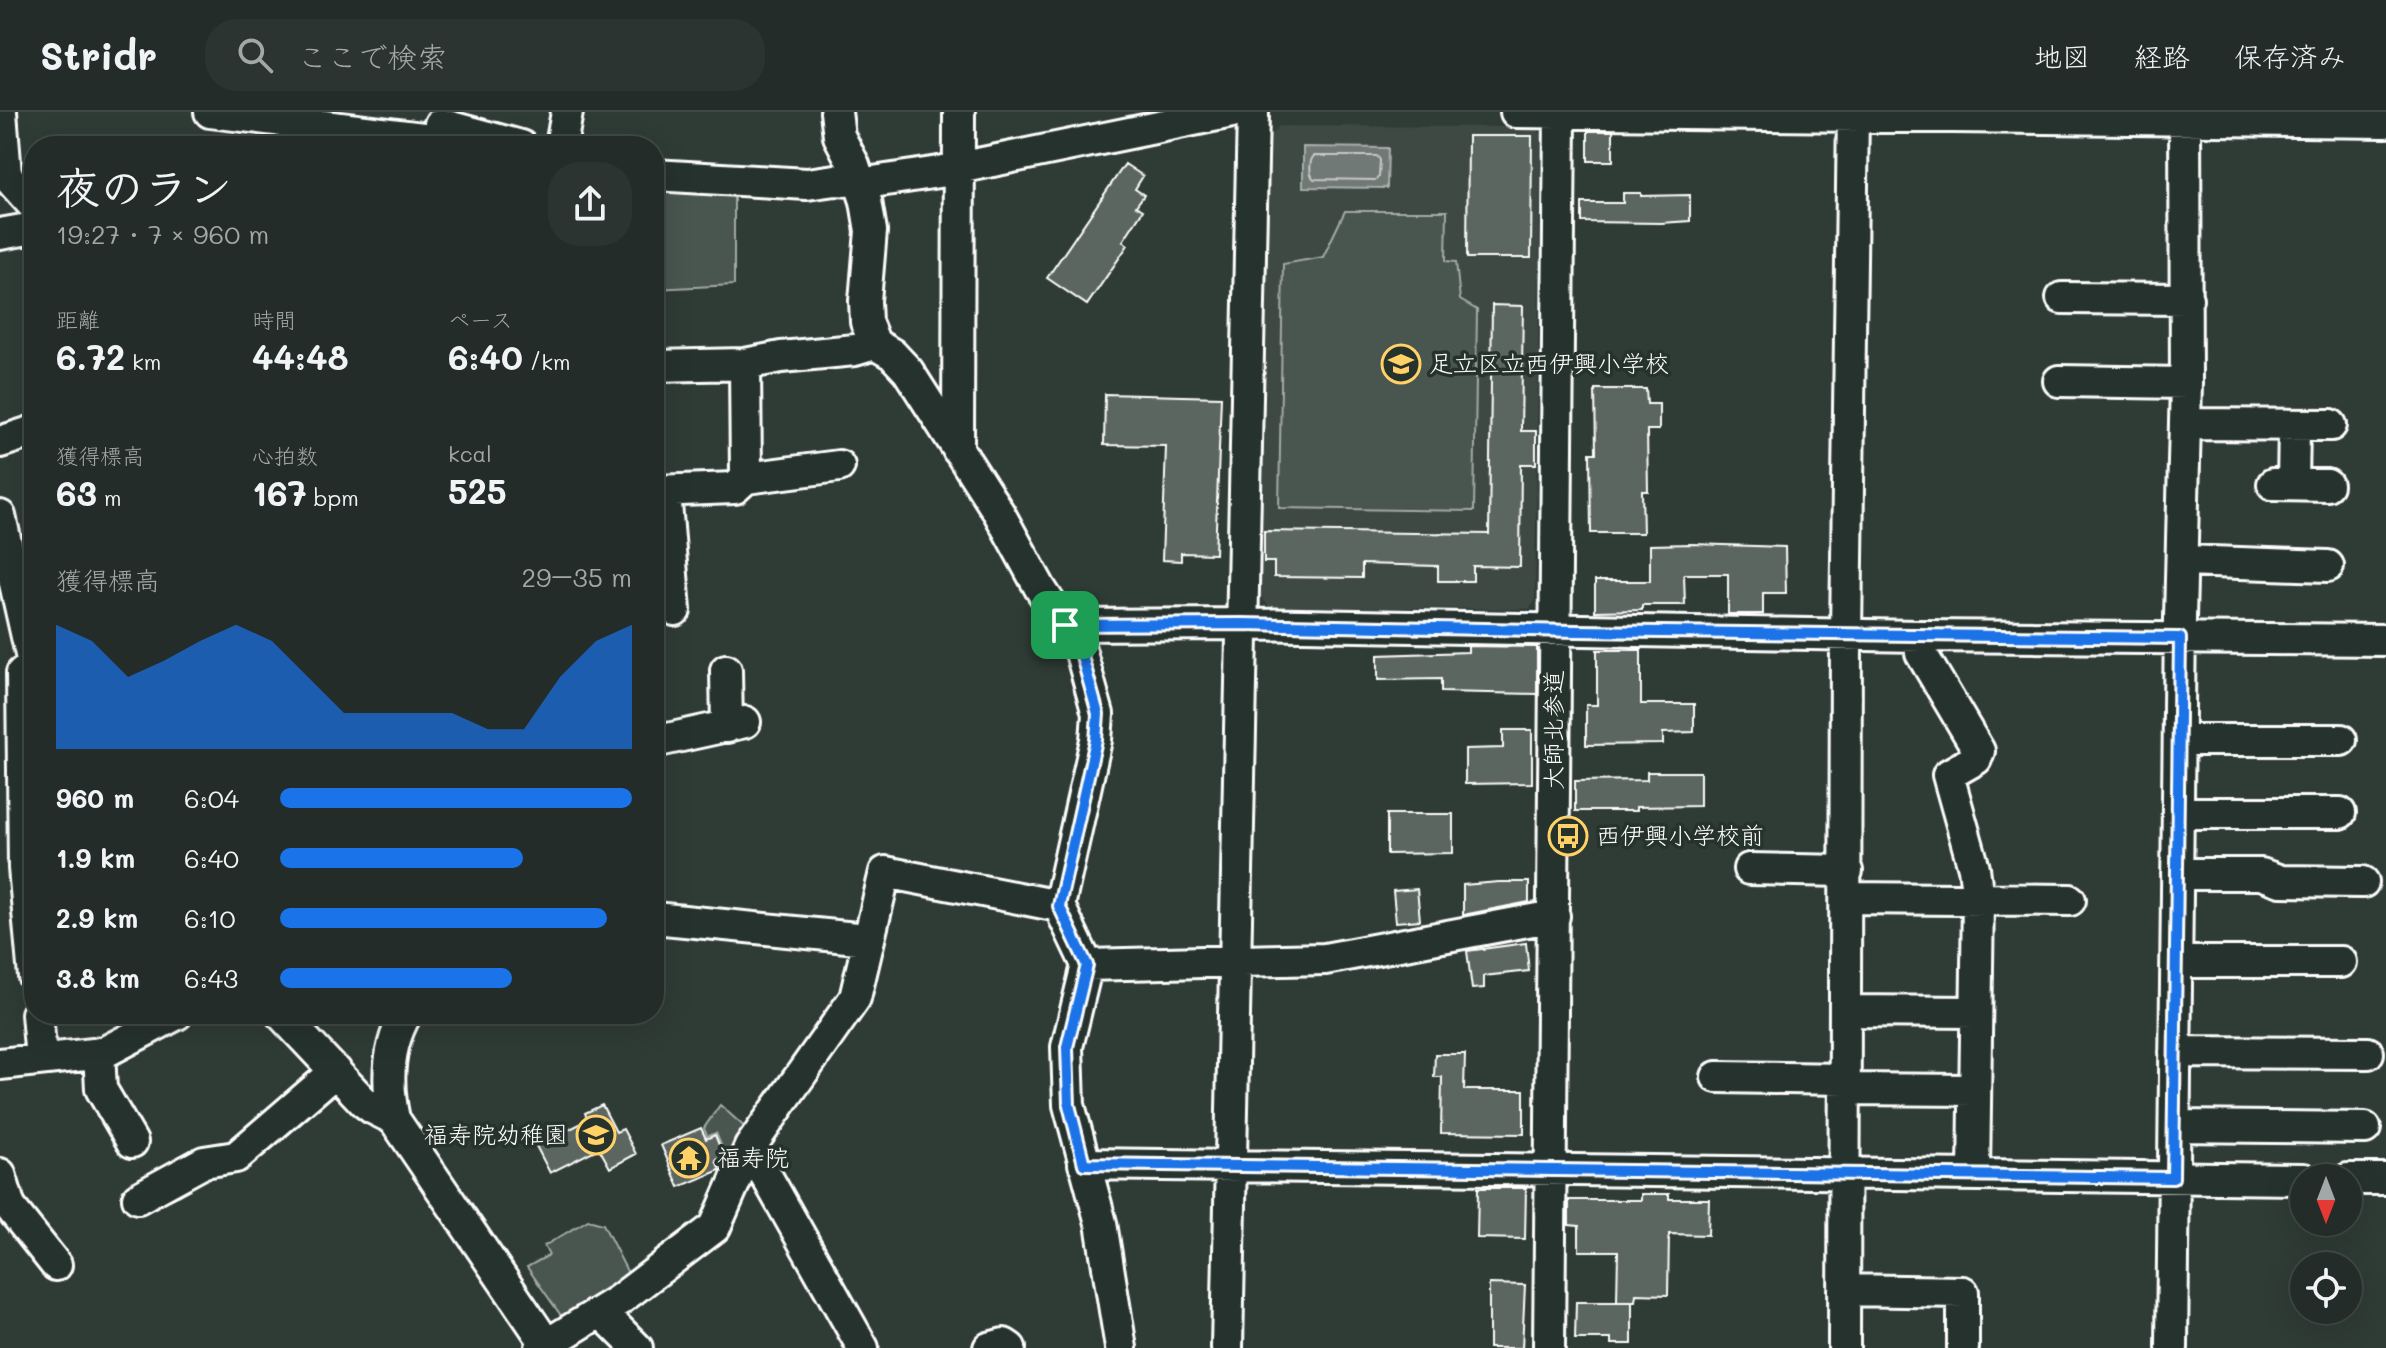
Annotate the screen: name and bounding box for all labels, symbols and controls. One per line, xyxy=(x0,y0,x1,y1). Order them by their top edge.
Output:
search box xyxy=(205,19,765,91)
text: Stridr xyxy=(40,30,157,80)
icon: search xyxy=(233,33,277,77)
text: ここで検索 xyxy=(297,36,447,76)
text: 地図 xyxy=(2034,38,2090,74)
text: 経路 xyxy=(2134,38,2190,74)
text: 保存済み xyxy=(2234,38,2346,74)
text: 夜のラン xyxy=(56,158,232,215)
button: share xyxy=(548,162,632,246)
text: 19:27 · 7 × 960 m xyxy=(56,217,269,251)
text: 距離 xyxy=(56,305,100,334)
text: 時間 xyxy=(252,305,296,334)
text: ペース xyxy=(448,305,513,334)
text: 6.72 xyxy=(56,334,125,379)
text: 44:48 xyxy=(252,334,349,379)
text: 6:40 xyxy=(448,334,523,379)
school or university icon: 足立区立西伊興小学校 xyxy=(1380,343,1422,385)
text: km xyxy=(125,347,161,376)
text: /km xyxy=(523,347,571,376)
place label: 足立区立西伊興小学校 xyxy=(1429,347,1669,378)
text: kcal xyxy=(448,439,492,468)
text: 獲得標高 xyxy=(56,441,144,470)
text: 心拍数 xyxy=(252,441,318,470)
text: 525 xyxy=(448,468,507,513)
text: 63 xyxy=(56,470,97,515)
text: 167 xyxy=(252,470,307,515)
text: m xyxy=(97,483,122,512)
text: bpm xyxy=(307,483,359,512)
text: 29–35 m xyxy=(521,560,632,594)
text: 獲得標高 xyxy=(56,563,160,597)
pin xyxy=(1031,591,1099,659)
icon: arrive xyxy=(1043,603,1087,647)
street label: 大師北参道 xyxy=(1537,670,1568,790)
text: 960 m xyxy=(56,781,134,815)
text: 6:04 xyxy=(184,781,239,815)
bus stop icon: 西伊興小学校前 xyxy=(1547,815,1589,857)
place label: 西伊興小学校前 xyxy=(1596,819,1764,850)
text: 1.9 km xyxy=(56,841,135,875)
text: 6:40 xyxy=(184,841,239,875)
text: 2.9 km xyxy=(56,901,138,935)
text: 6:10 xyxy=(184,901,235,935)
text: 3.8 km xyxy=(56,961,140,995)
text: 6:43 xyxy=(184,961,238,995)
school or university icon: 福寿院幼稚園 xyxy=(575,1114,617,1156)
place label: 福寿院幼稚園 xyxy=(424,1118,568,1149)
temple icon: 福寿院 xyxy=(668,1137,710,1179)
place label: 福寿院 xyxy=(717,1141,789,1172)
north arrow xyxy=(2290,1164,2362,1236)
map controls xyxy=(2290,1164,2362,1324)
button: locate xyxy=(2290,1252,2362,1324)

